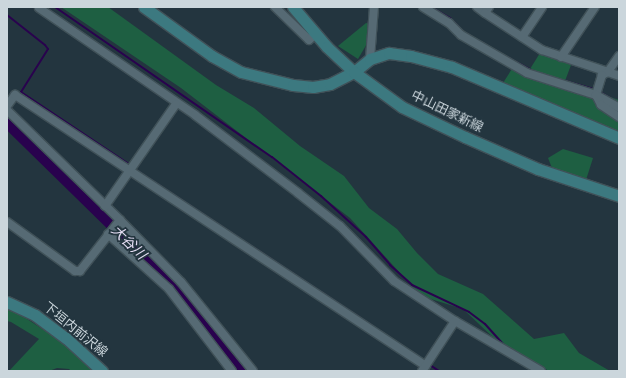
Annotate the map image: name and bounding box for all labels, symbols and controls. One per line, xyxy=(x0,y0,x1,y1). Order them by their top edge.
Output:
street label: 中山田家新線 xyxy=(409,88,485,136)
water label: 大谷川 xyxy=(108,221,150,263)
street label: 下垣内前沢線 xyxy=(40,299,110,361)

